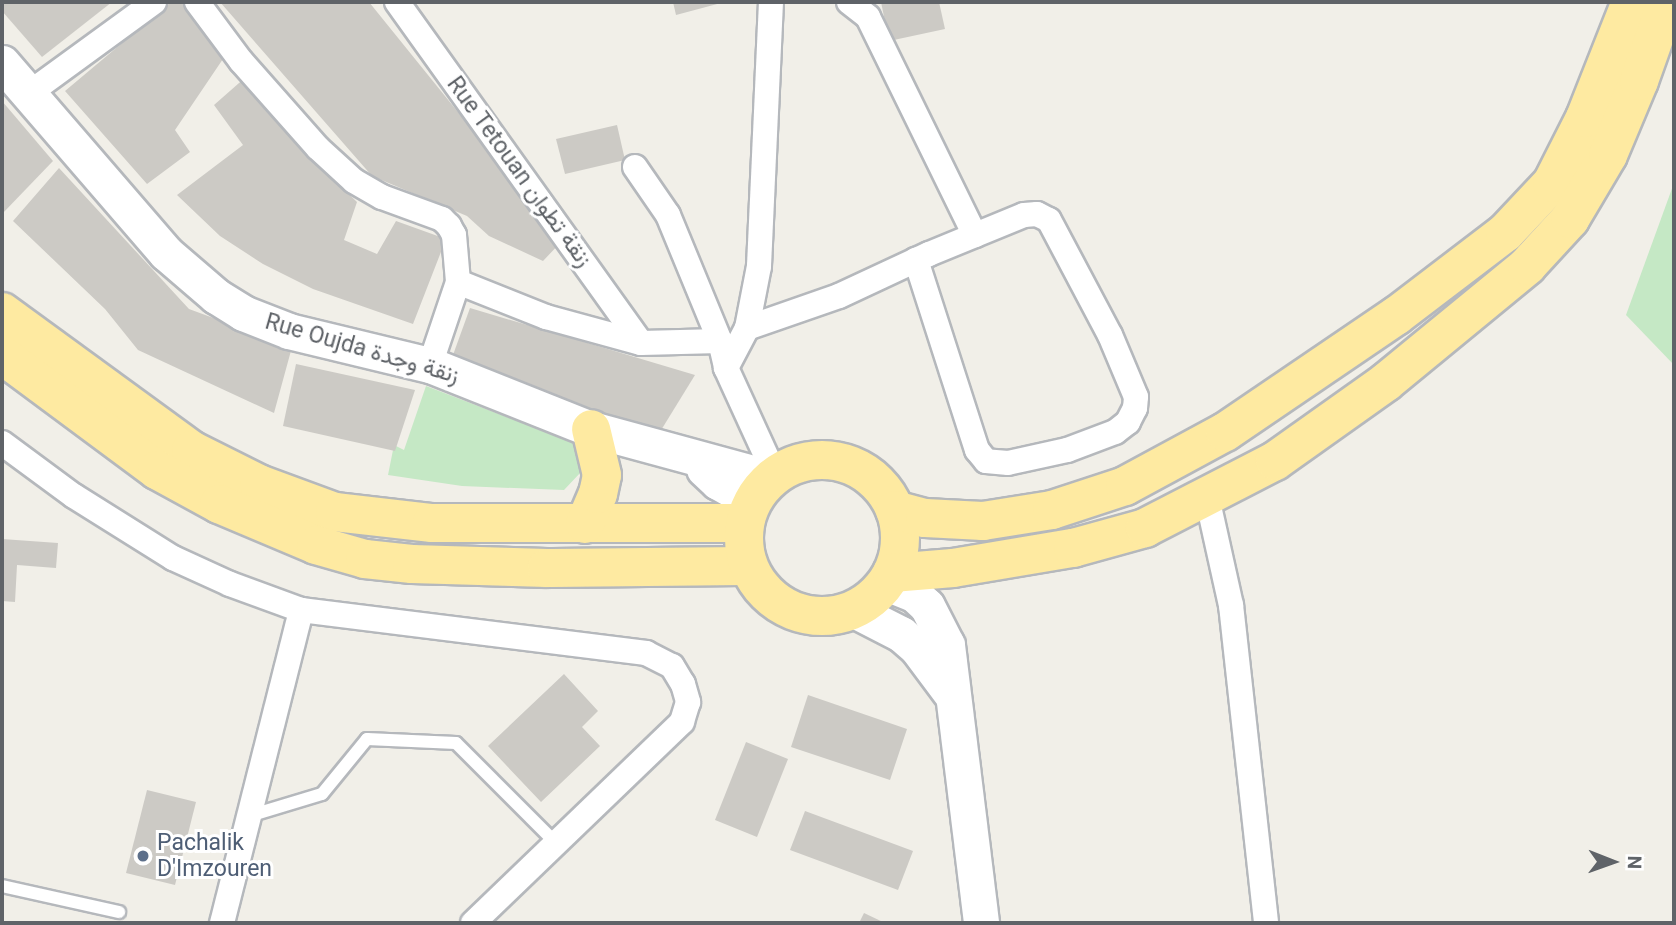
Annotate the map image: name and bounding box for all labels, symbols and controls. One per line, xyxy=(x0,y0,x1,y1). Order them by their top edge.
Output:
street label: Rue Tetouan زنقة تطوان xyxy=(440,71,598,273)
street label: Rue Oujda زنقة وجدة xyxy=(262,308,462,390)
north arrow xyxy=(1578,827,1648,897)
place label: Pachalik D'Imzouren xyxy=(157,829,272,883)
marker: Pachalik D'Imzouren xyxy=(135,848,151,864)
text: N xyxy=(1623,855,1646,869)

